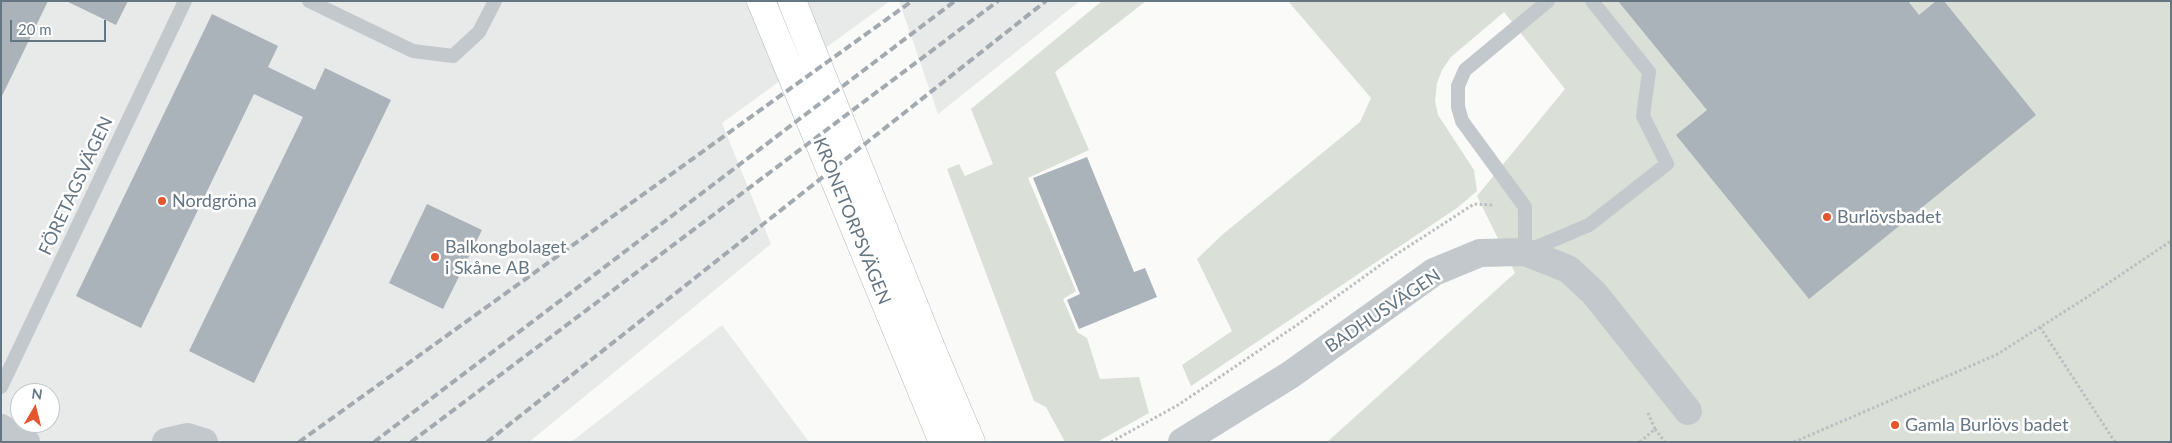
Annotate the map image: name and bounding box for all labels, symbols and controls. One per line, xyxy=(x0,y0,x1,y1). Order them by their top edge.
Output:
scale bar xyxy=(12,10,109,42)
text: 20 m xyxy=(18,20,52,38)
street label: FÖRETAGSVÄGEN xyxy=(34,113,118,259)
street label: KRONETORPSVÄGEN xyxy=(809,134,895,308)
place label: Nordgröna xyxy=(172,190,257,212)
marker: Nordgröna xyxy=(156,195,168,207)
place label: Burlövsbadet xyxy=(1837,206,1941,228)
marker: Burlövsbadet xyxy=(1821,211,1833,223)
place label: Balkongbolaget i Skåne AB xyxy=(445,236,567,278)
marker: Balkongbolaget i Skåne AB xyxy=(429,251,441,263)
street label: BADHUSVÄGEN xyxy=(1321,265,1445,357)
north arrow xyxy=(10,383,60,433)
text: N xyxy=(30,384,44,403)
place label: Gamla Burlövs badet xyxy=(1905,414,2068,436)
marker: Gamla Burlövs badet xyxy=(1889,419,1901,431)

